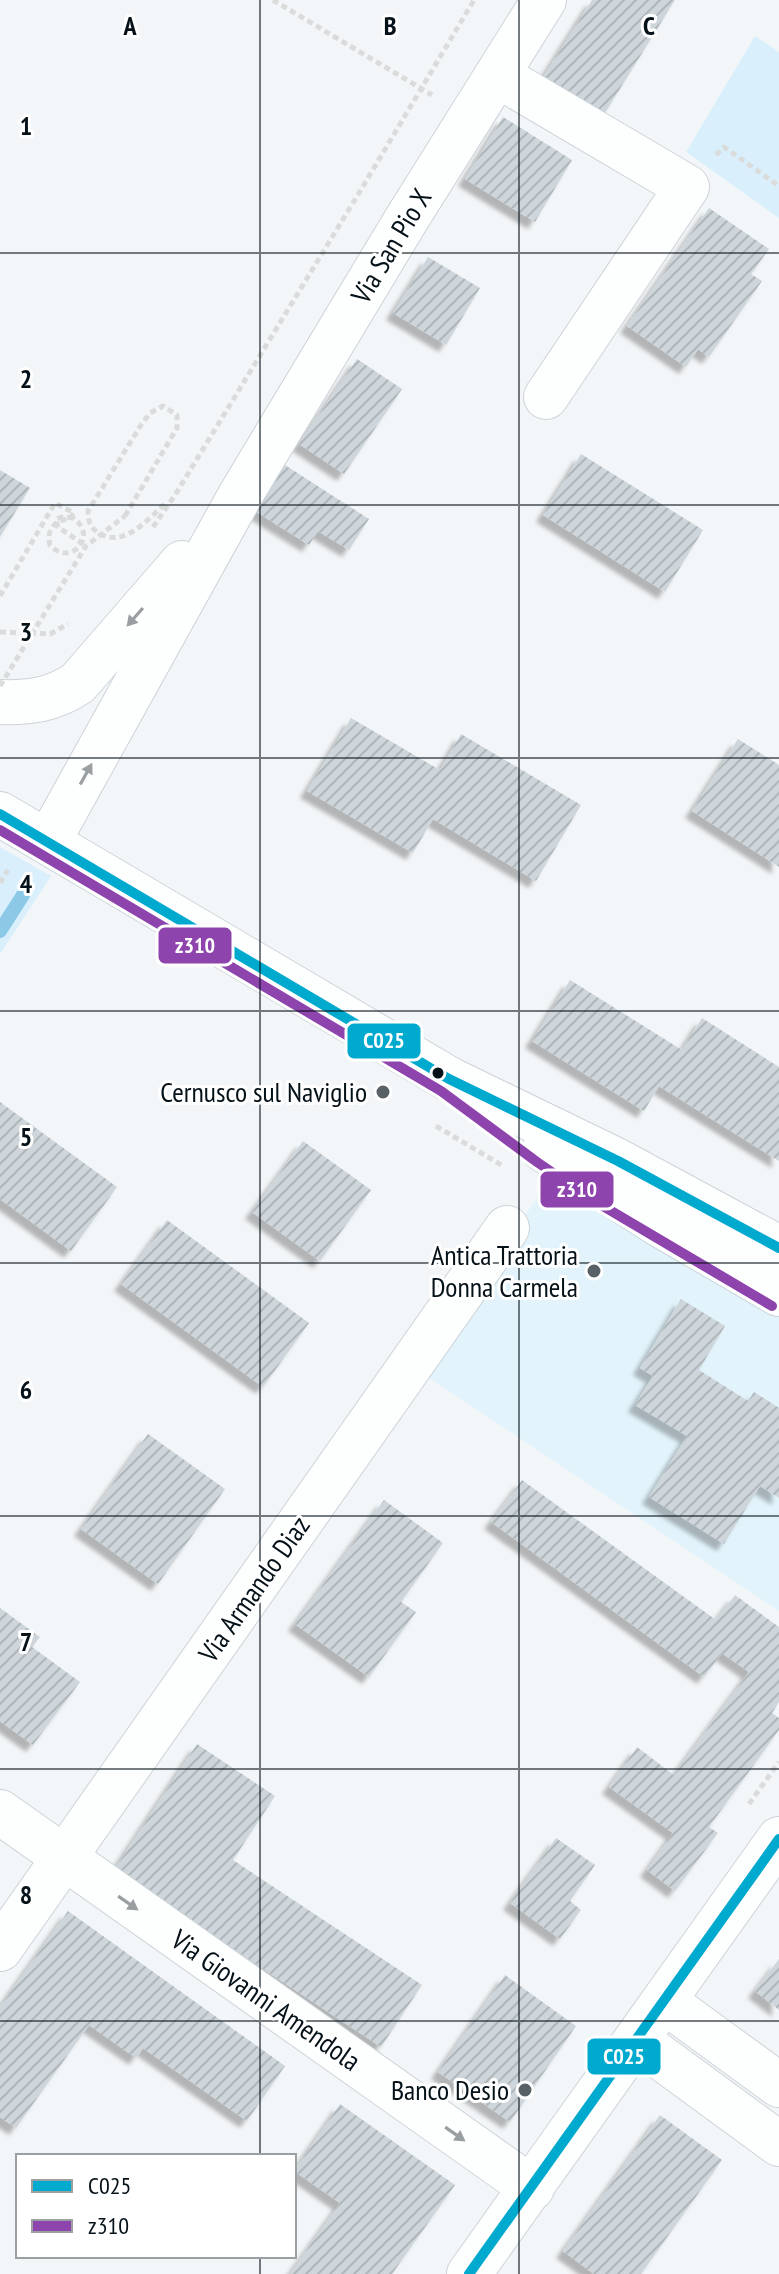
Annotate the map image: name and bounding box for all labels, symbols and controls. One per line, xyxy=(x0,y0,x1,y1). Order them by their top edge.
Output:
text: A xyxy=(122,9,137,42)
text: B xyxy=(384,9,397,42)
text: C xyxy=(643,9,655,42)
text: 1 xyxy=(20,109,32,142)
street label: Via San Pio X xyxy=(341,182,439,311)
text: 2 xyxy=(20,362,32,395)
one-way arrow xyxy=(127,607,144,627)
text: 3 xyxy=(20,615,32,648)
one-way arrow xyxy=(79,763,93,785)
text: 4 xyxy=(20,867,33,900)
line badge: z310 xyxy=(157,926,233,965)
text: z310 xyxy=(175,931,215,959)
line badge: C025 xyxy=(346,1022,422,1060)
text: C025 xyxy=(363,1026,405,1054)
unlabelled marker xyxy=(430,1065,446,1081)
place label: Cernusco sul Naviglio xyxy=(160,1073,367,1110)
marker: Cernusco sul Naviglio xyxy=(374,1083,392,1101)
text: 5 xyxy=(20,1120,32,1153)
line badge: z310 xyxy=(539,1170,615,1209)
text: z310 xyxy=(557,1175,597,1203)
place label: Antica Trattoria Donna Carmela xyxy=(431,1236,578,1305)
marker: Antica Trattoria Donna Carmela xyxy=(585,1262,603,1280)
text: 6 xyxy=(20,1373,32,1406)
street label: Via Armando Diaz xyxy=(189,1508,318,1670)
text: 7 xyxy=(20,1625,32,1658)
text: 8 xyxy=(20,1878,32,1911)
one-way arrow xyxy=(118,1895,139,1910)
street label: Via Giovanni Amendola xyxy=(164,1920,368,2079)
line badge: C025 xyxy=(586,2037,662,2076)
text: C025 xyxy=(603,2042,645,2070)
place label: Banco Desio xyxy=(391,2071,509,2108)
marker: Banco Desio xyxy=(516,2081,534,2099)
one-way arrow xyxy=(444,2126,465,2141)
legend xyxy=(16,2154,296,2258)
text: C025 xyxy=(88,2170,131,2201)
text: z310 xyxy=(88,2210,129,2241)

